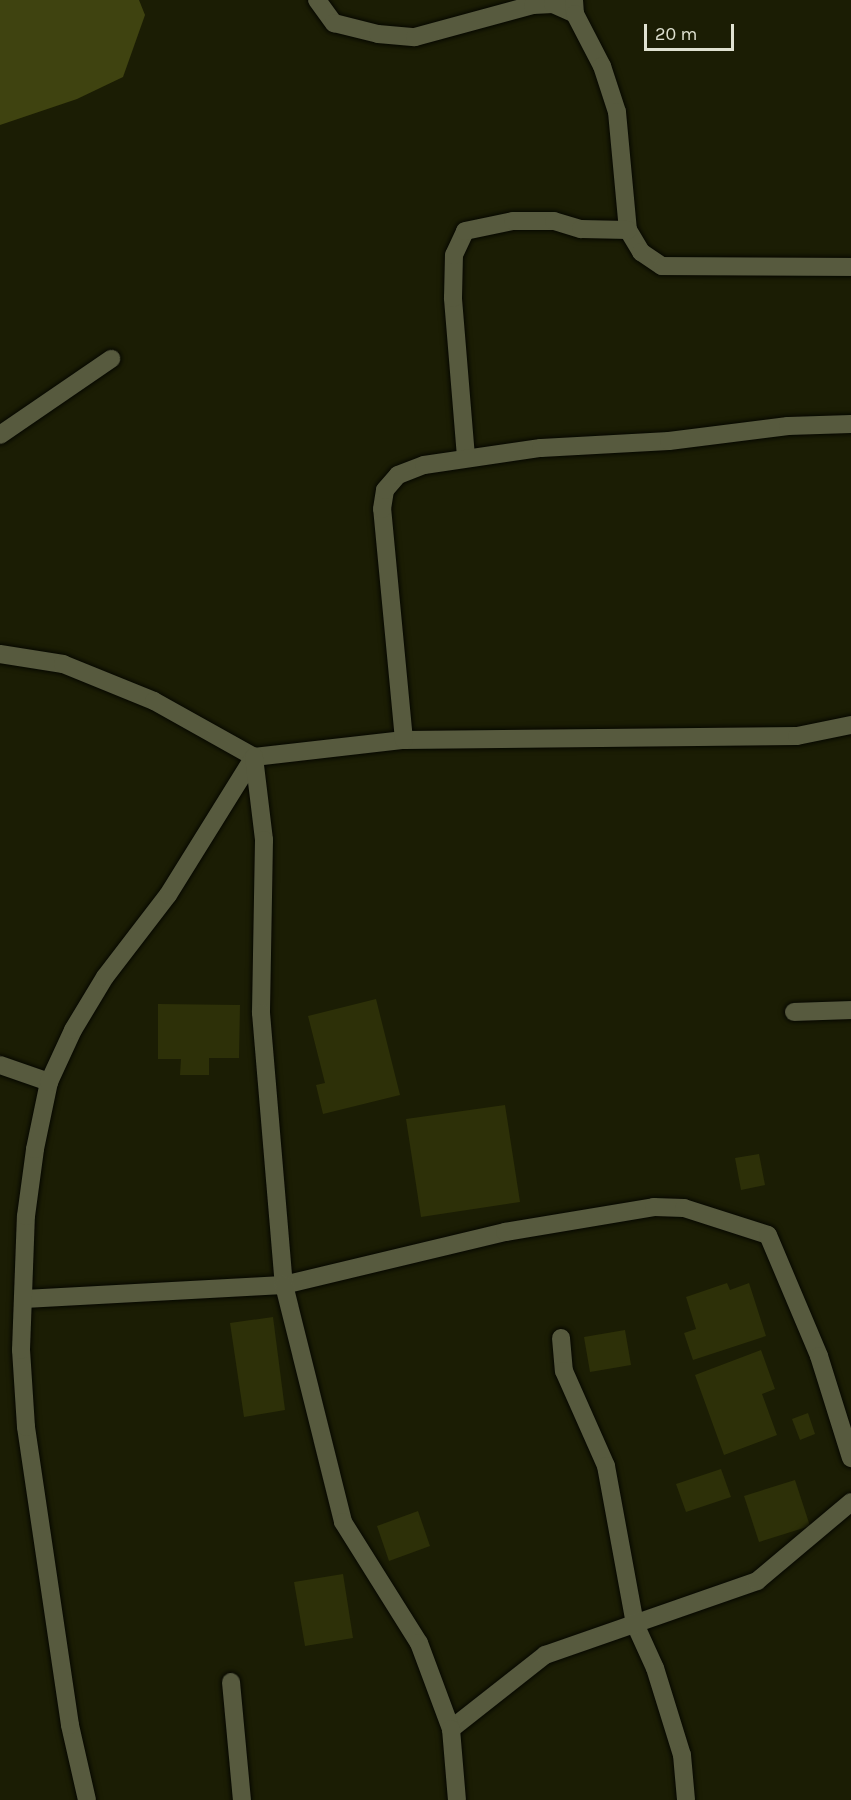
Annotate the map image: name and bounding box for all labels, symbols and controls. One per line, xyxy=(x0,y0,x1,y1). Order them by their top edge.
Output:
scale bar xyxy=(647,12,737,50)
text: 20 m xyxy=(655,23,697,45)

